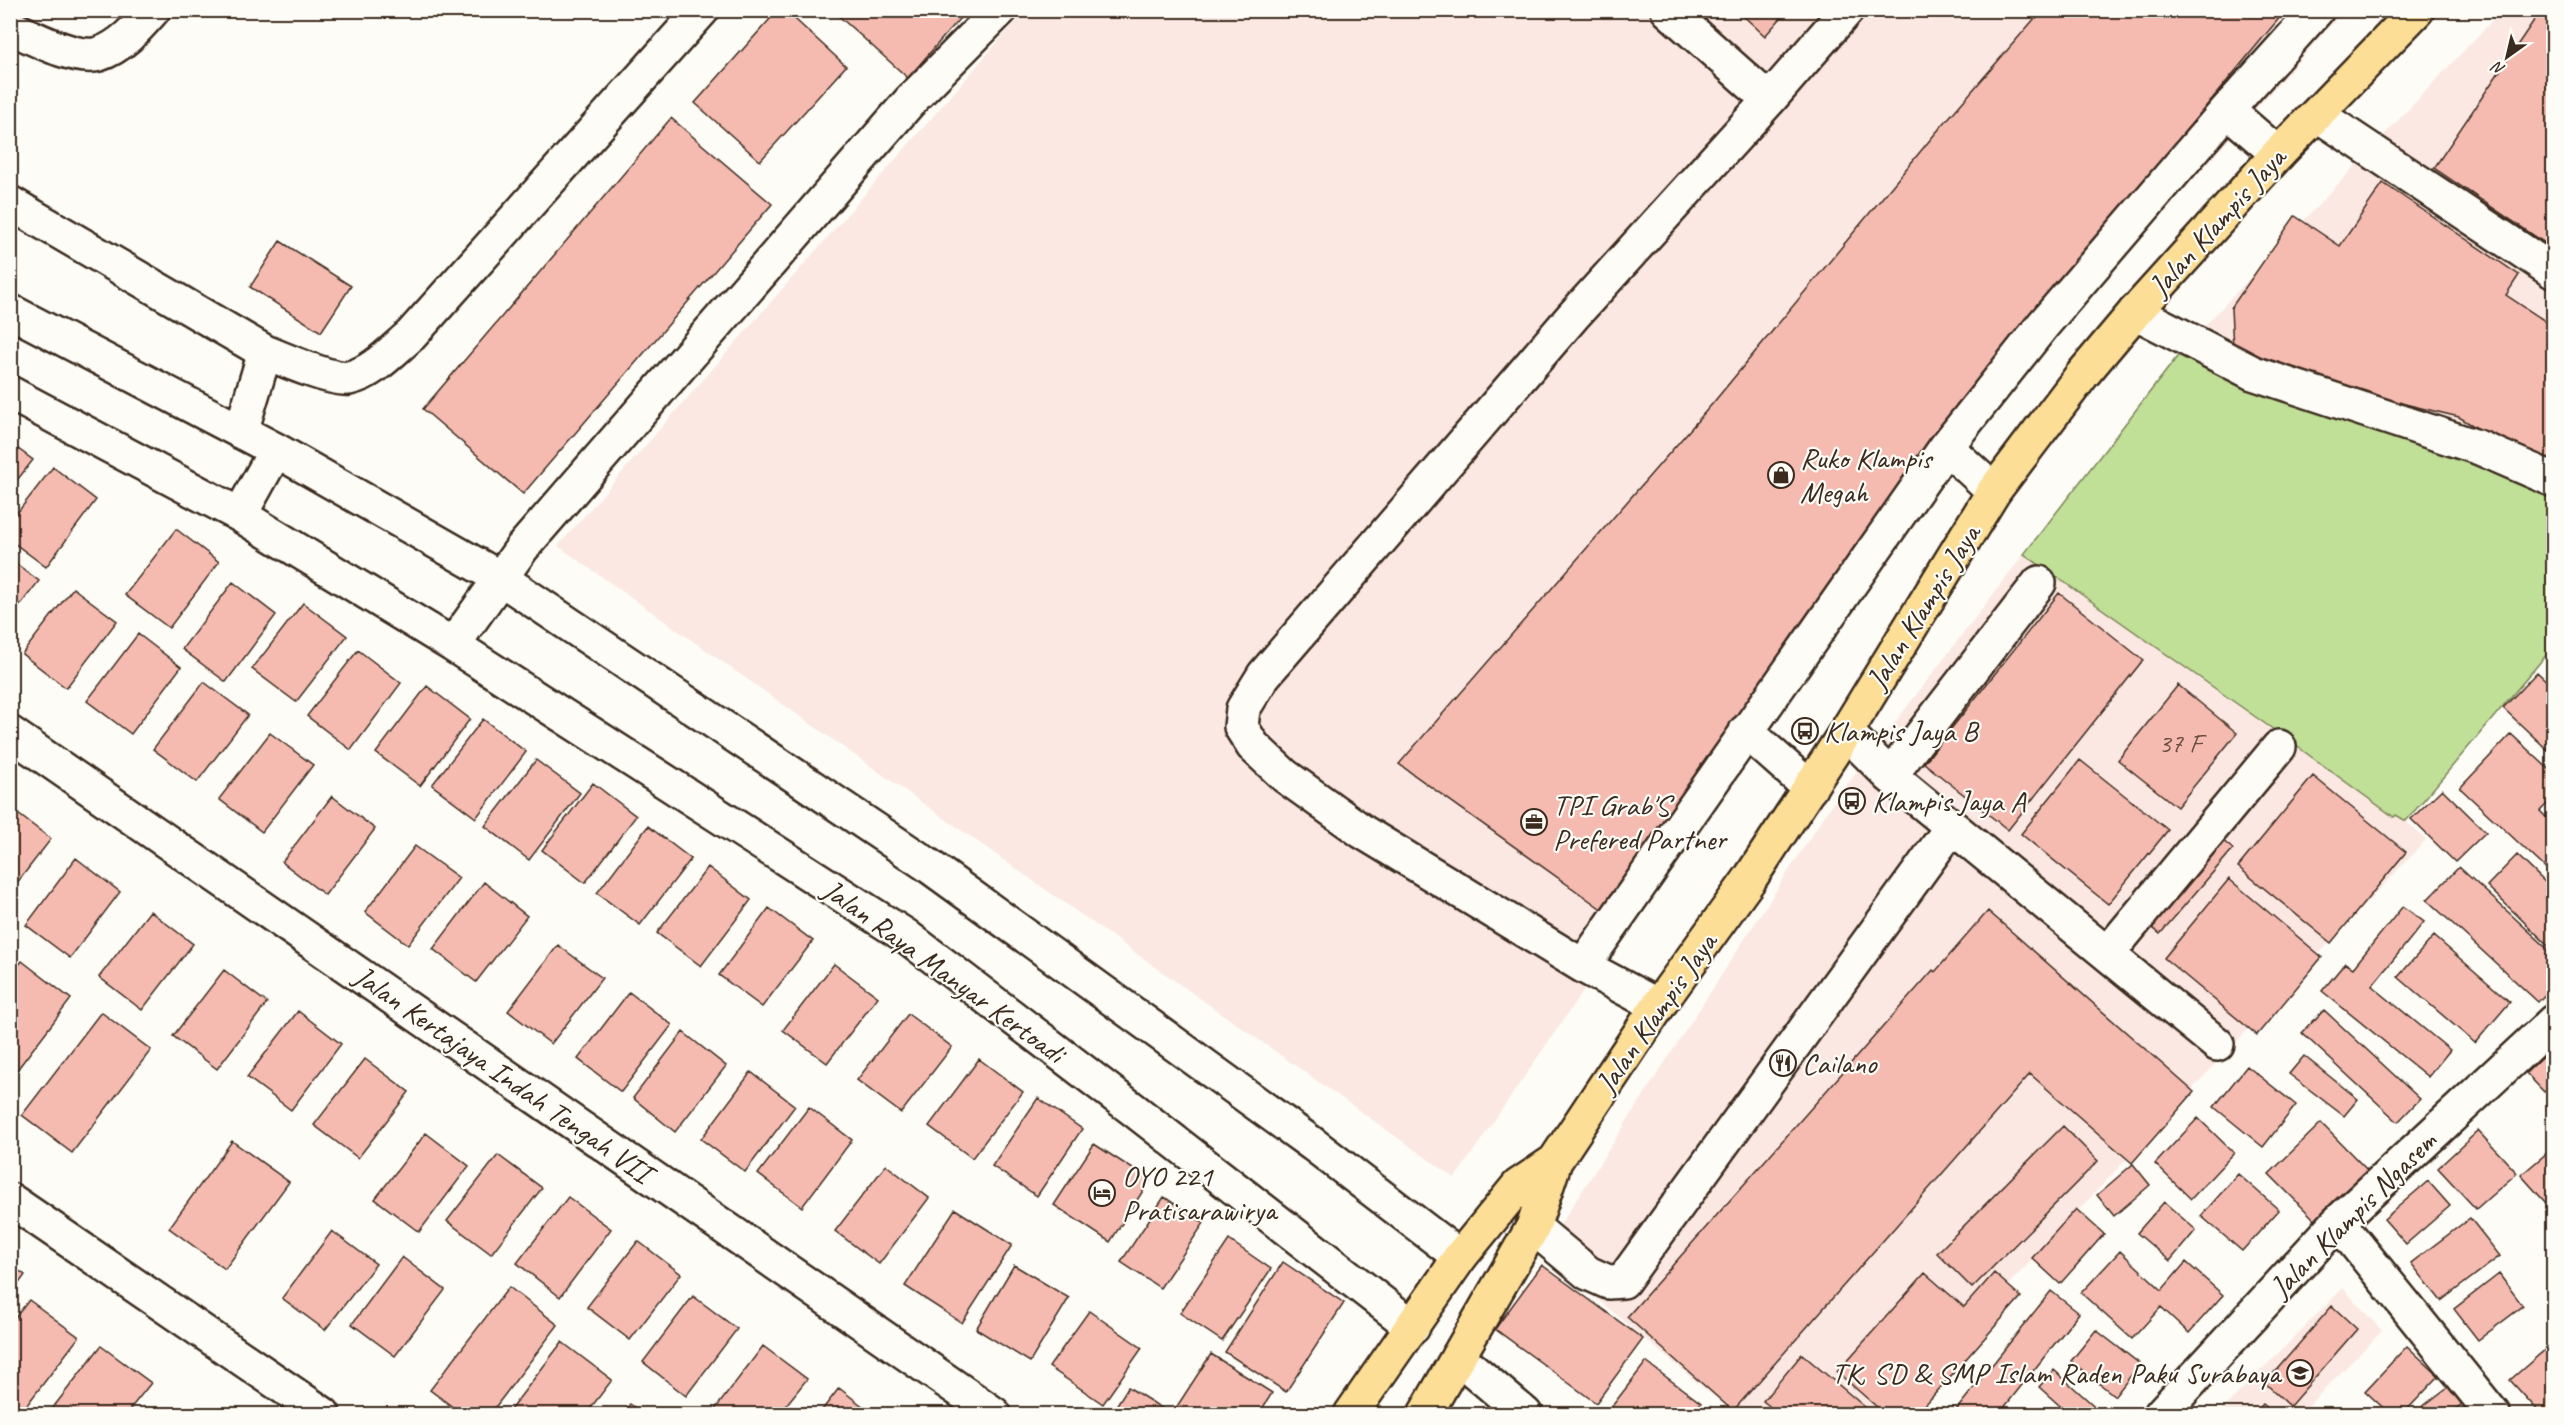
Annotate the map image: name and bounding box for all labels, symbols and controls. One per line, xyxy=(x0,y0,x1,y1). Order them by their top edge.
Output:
north arrow xyxy=(2477,27,2537,87)
text: N xyxy=(2487,56,2509,80)
street label: Jalan Klampis Jaya xyxy=(2139,138,2295,306)
place label: Ruko Klampis Megah xyxy=(1800,439,1934,511)
shop icon: Ruko Klampis Megah xyxy=(1766,460,1796,490)
street label: Jalan Klampis Jaya xyxy=(1856,515,1990,698)
place label: Klampis Jaya B xyxy=(1824,712,1980,750)
bus stop icon: Klampis Jaya B xyxy=(1790,716,1820,746)
house number: 37 F xyxy=(2158,726,2207,760)
place label: Klampis Jaya A xyxy=(1872,782,2027,820)
place label: TPI Grab'S Prefered Partner xyxy=(1553,786,1728,858)
bus stop icon: Klampis Jaya A xyxy=(1837,786,1867,816)
office icon: TPI Grab'S Prefered Partner xyxy=(1519,807,1549,837)
street label: Jalan Raya Manyar Kertoadi xyxy=(814,869,1075,1074)
street label: Jalan Klampis Jaya xyxy=(1586,923,1727,1102)
street label: Jalan Kertajaya Indah Tengah VII xyxy=(345,956,664,1195)
place label: Cailano xyxy=(1802,1044,1878,1082)
restaurant icon: Cailano xyxy=(1768,1048,1798,1078)
street label: Jalan Klampis Ngasem xyxy=(2260,1122,2445,1307)
place label: OYO 221 Pratisarawirya xyxy=(1122,1157,1279,1229)
hotel icon: OYO 221 Pratisarawirya xyxy=(1087,1178,1117,1208)
place label: TK, SD & SMP Islam Raden Paku Surabaya xyxy=(1831,1354,2283,1392)
school or university icon: TK, SD & SMP Islam Raden Paku Surabaya xyxy=(2285,1358,2315,1388)

